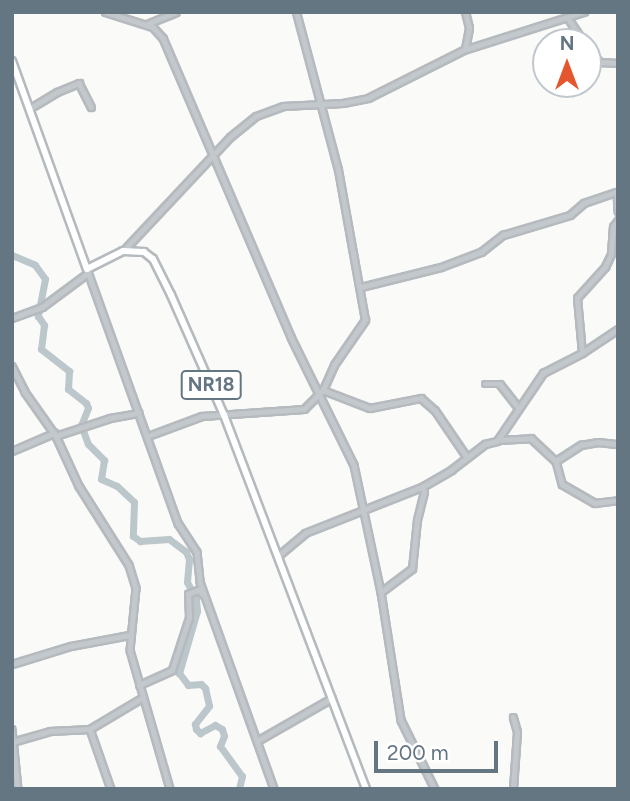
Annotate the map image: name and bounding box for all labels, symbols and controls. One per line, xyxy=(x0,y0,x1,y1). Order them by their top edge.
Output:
north arrow xyxy=(532,28,602,98)
text: N xyxy=(560,32,574,55)
road number: NR18 xyxy=(180,370,242,400)
scale bar xyxy=(378,728,502,772)
text: 200 m xyxy=(387,740,449,765)

